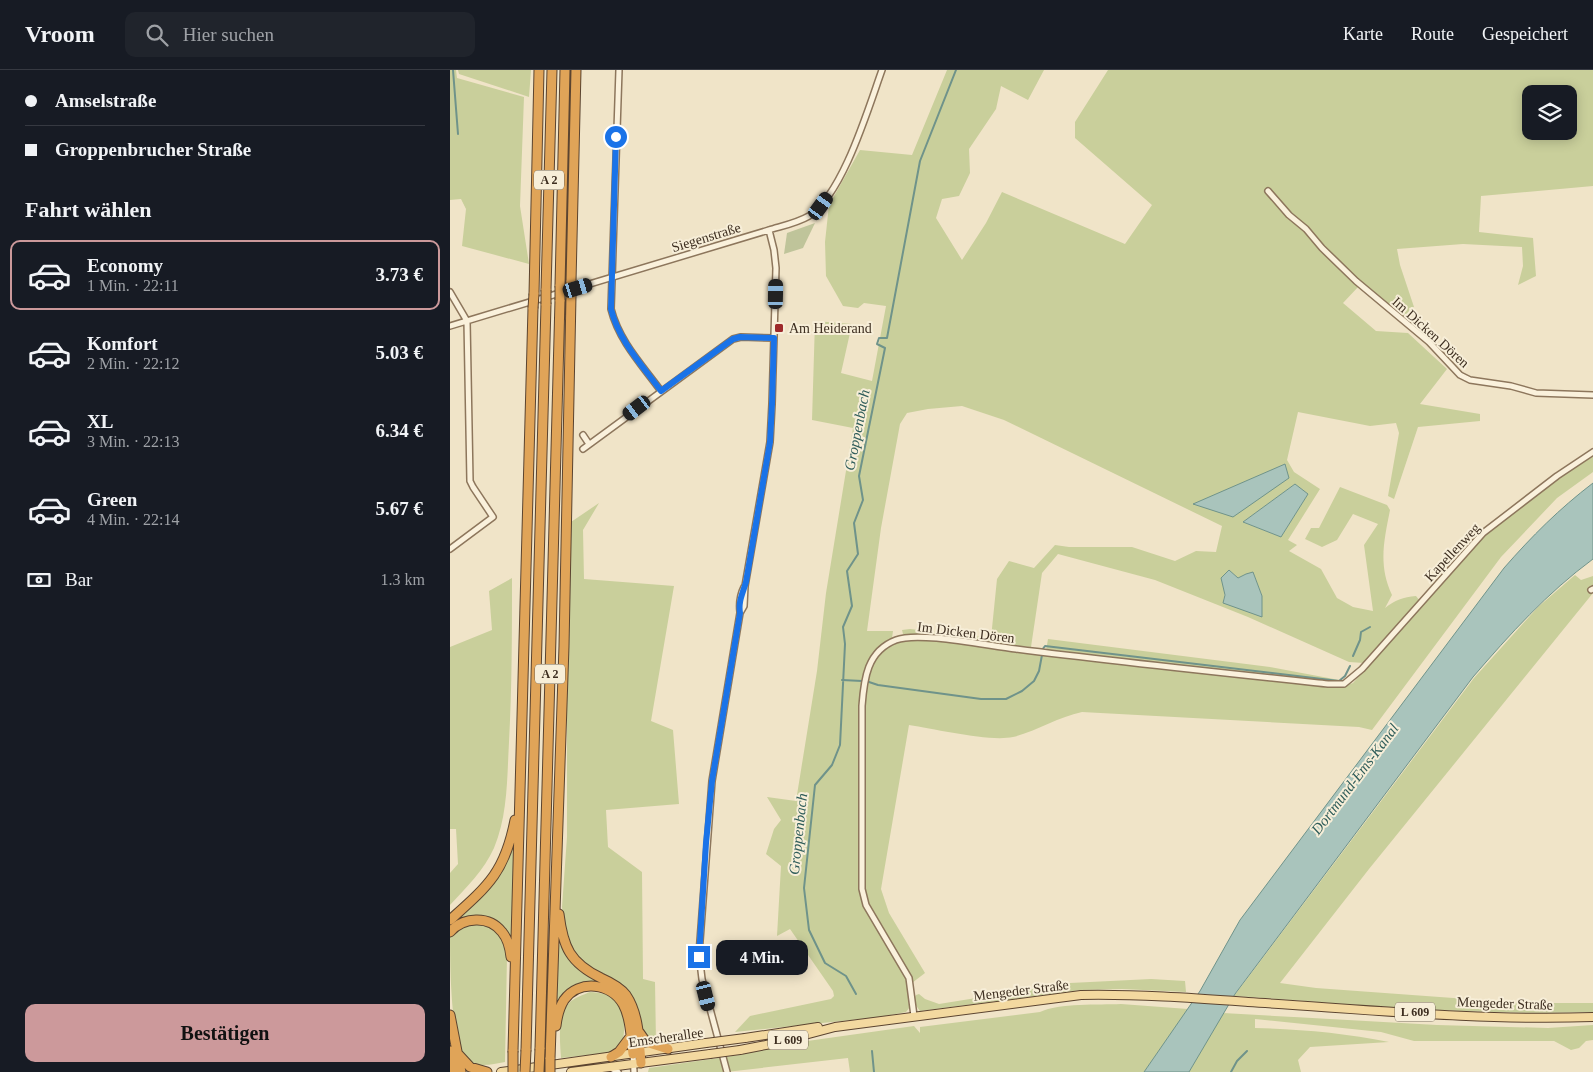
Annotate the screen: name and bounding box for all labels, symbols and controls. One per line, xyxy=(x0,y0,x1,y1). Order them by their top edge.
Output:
search box xyxy=(125,12,475,57)
text: Vroom xyxy=(25,21,95,47)
icon: search xyxy=(143,21,171,49)
text: Hier suchen xyxy=(183,24,274,45)
text: Karte xyxy=(1343,24,1383,44)
text: Route xyxy=(1411,24,1454,44)
text: Gespeichert xyxy=(1482,24,1568,44)
map controls xyxy=(1522,85,1577,140)
button: layers xyxy=(1522,85,1577,140)
text: Amselstraße xyxy=(55,90,156,111)
route start xyxy=(605,126,627,148)
text: Groppenbrucher Straße xyxy=(55,139,251,160)
road number: A 2 xyxy=(534,170,564,190)
car xyxy=(806,189,835,223)
text: Fahrt wählen xyxy=(25,197,152,222)
street label: Siegenstraße xyxy=(670,220,743,255)
icon: car xyxy=(27,253,72,298)
text: Economy xyxy=(87,255,163,276)
text: 3.73 € xyxy=(376,264,423,285)
car xyxy=(561,276,594,300)
text: 1 Min. · 22:11 xyxy=(87,277,179,294)
car xyxy=(768,279,783,309)
street label: Im Dicken Dören xyxy=(1389,294,1472,371)
place label: Am Heiderand xyxy=(789,321,872,336)
marker: Am Heiderand xyxy=(773,322,785,334)
icon: car xyxy=(27,331,72,376)
text: Komfort xyxy=(87,333,158,354)
text: 5.03 € xyxy=(376,342,423,363)
text: 2 Min. · 22:12 xyxy=(87,355,179,372)
water label: Groppenbach xyxy=(841,388,873,472)
car xyxy=(620,393,653,423)
icon: car xyxy=(27,409,72,454)
text: XL xyxy=(87,411,113,432)
text: 6.34 € xyxy=(376,420,423,441)
text: 3 Min. · 22:13 xyxy=(87,433,179,450)
icon: car xyxy=(27,487,72,532)
text: Green xyxy=(87,489,137,510)
text: 5.67 € xyxy=(376,498,423,519)
text: 4 Min. · 22:14 xyxy=(87,511,179,528)
street label: Kapellenweg xyxy=(1422,520,1483,584)
icon: cash xyxy=(25,566,53,594)
text: Bar xyxy=(65,569,92,590)
text: 1.3 km xyxy=(381,571,425,588)
street label: Im Dicken Dören xyxy=(916,619,1015,646)
road number: A 2 xyxy=(535,664,565,684)
water label: Dortmund-Ems-Kanal xyxy=(1308,721,1402,838)
water label: Groppenbach xyxy=(786,792,810,876)
callout: 4 Min. xyxy=(716,940,809,974)
route end xyxy=(688,946,710,968)
text: 4 Min. xyxy=(740,949,784,966)
street label: Mengeder Straße xyxy=(972,977,1070,1004)
car xyxy=(695,980,716,1012)
street label: Mengeder Straße xyxy=(1457,994,1553,1013)
road number: L 609 xyxy=(1395,1002,1435,1022)
button: Bestätigen xyxy=(25,1004,425,1062)
street label: Emscherallee xyxy=(628,1025,704,1050)
road number: L 609 xyxy=(768,1030,808,1050)

